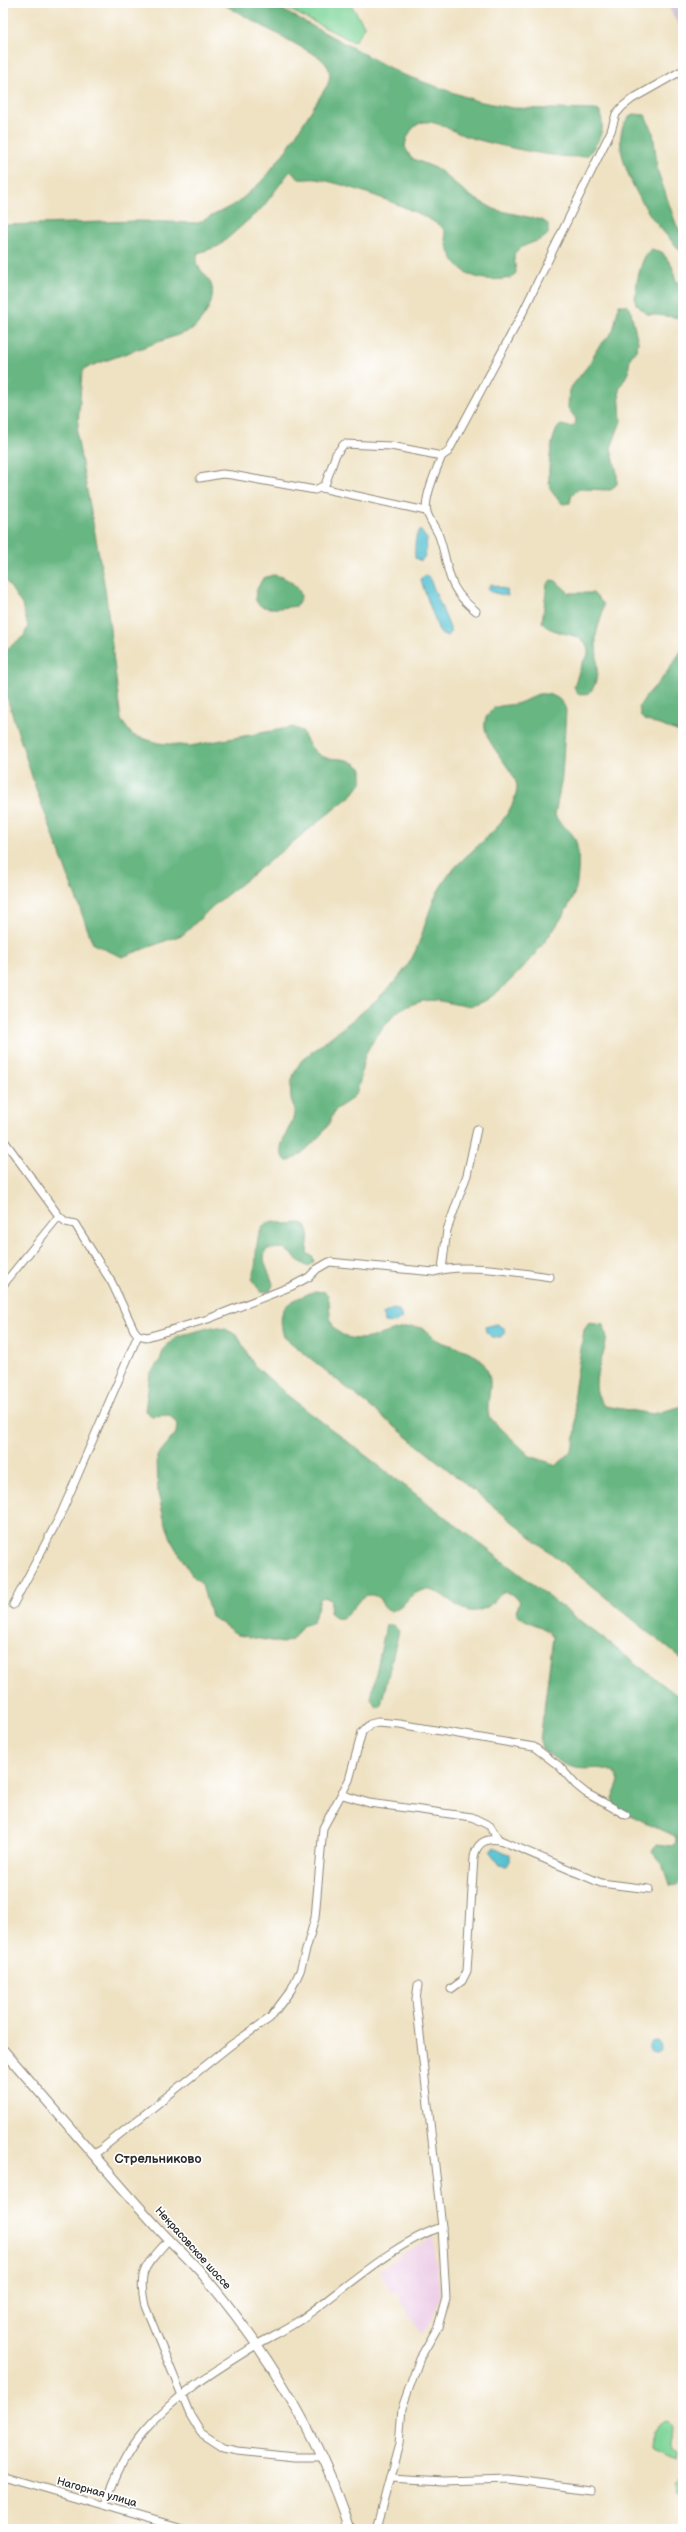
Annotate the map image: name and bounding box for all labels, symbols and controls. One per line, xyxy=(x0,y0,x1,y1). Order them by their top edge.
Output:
district label: Стрельниково xyxy=(114,2151,202,2167)
street label: Некрасовское шоссе xyxy=(152,2204,234,2292)
street label: Нагорная улица xyxy=(55,2474,139,2510)

